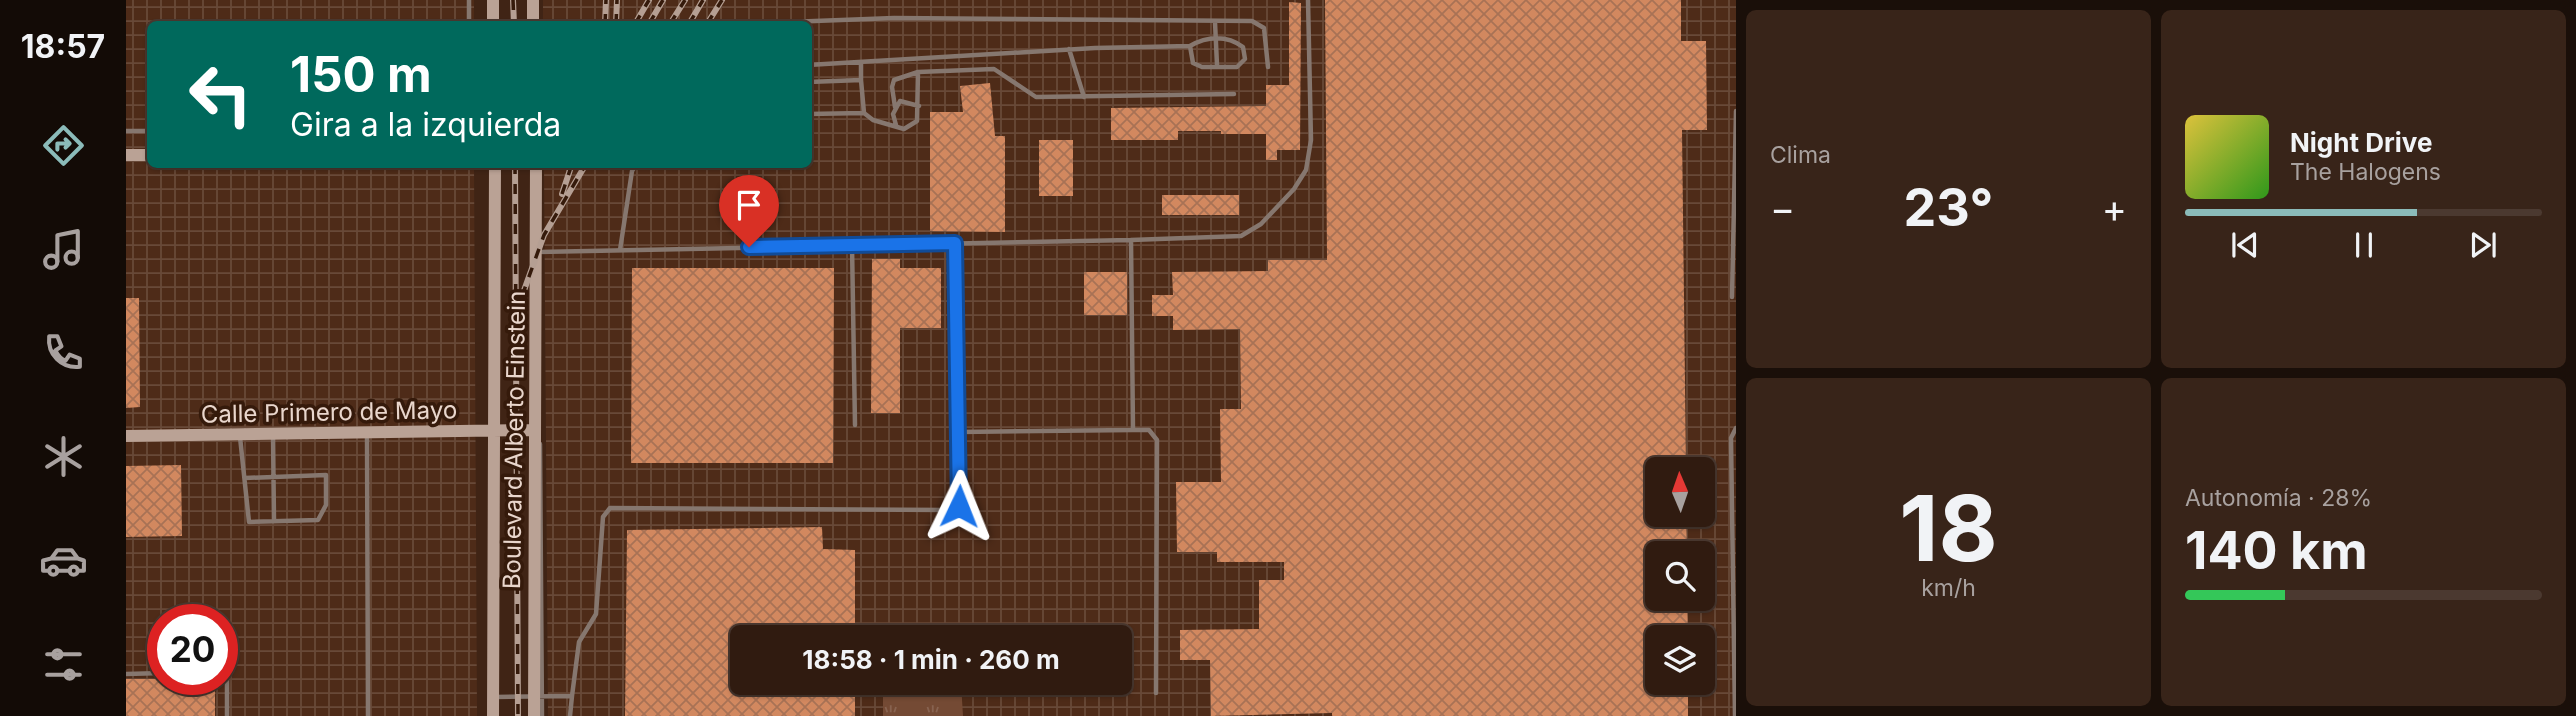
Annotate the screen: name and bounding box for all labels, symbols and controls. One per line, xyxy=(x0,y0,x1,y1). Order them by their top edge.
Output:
text: 18:57 xyxy=(21,27,105,66)
text: 150 m xyxy=(290,45,432,104)
icon: left xyxy=(175,49,266,140)
text: Gira a la izquierda xyxy=(290,105,561,144)
icon: directions xyxy=(39,121,88,170)
text: Night Drive xyxy=(2290,127,2432,158)
text: Clima xyxy=(1770,141,1831,169)
text: The Halogens xyxy=(2290,158,2441,186)
pin xyxy=(719,175,779,247)
text: 23° xyxy=(1904,176,1993,239)
text: − xyxy=(1770,185,1795,231)
text: + xyxy=(2102,185,2127,231)
icon: arrive xyxy=(730,186,768,224)
icon: music xyxy=(39,225,88,274)
icon: previous xyxy=(2226,226,2264,264)
icon: pause xyxy=(2345,226,2383,264)
icon: next xyxy=(2464,226,2502,264)
street label: Boulevard Alberto Einstein xyxy=(497,291,531,589)
icon: phone xyxy=(39,328,88,377)
street label: Calle Primero de Mayo xyxy=(201,395,457,429)
icon: climate xyxy=(39,432,88,481)
north arrow xyxy=(1645,457,1715,527)
map controls xyxy=(1645,457,1715,695)
position arrow xyxy=(922,469,996,543)
text: 18 xyxy=(1899,473,1998,583)
text: Autonomía · 28% xyxy=(2185,484,2372,512)
text: 140 km xyxy=(2185,519,2368,582)
icon: car xyxy=(39,536,88,585)
button: search xyxy=(1645,541,1715,611)
text: km/h xyxy=(1921,574,1976,602)
speed limit sign: 20 xyxy=(147,604,238,695)
button: layers xyxy=(1645,625,1715,695)
icon: filters xyxy=(39,640,88,689)
text: 18:58 · 1 min · 260 m xyxy=(802,644,1060,675)

